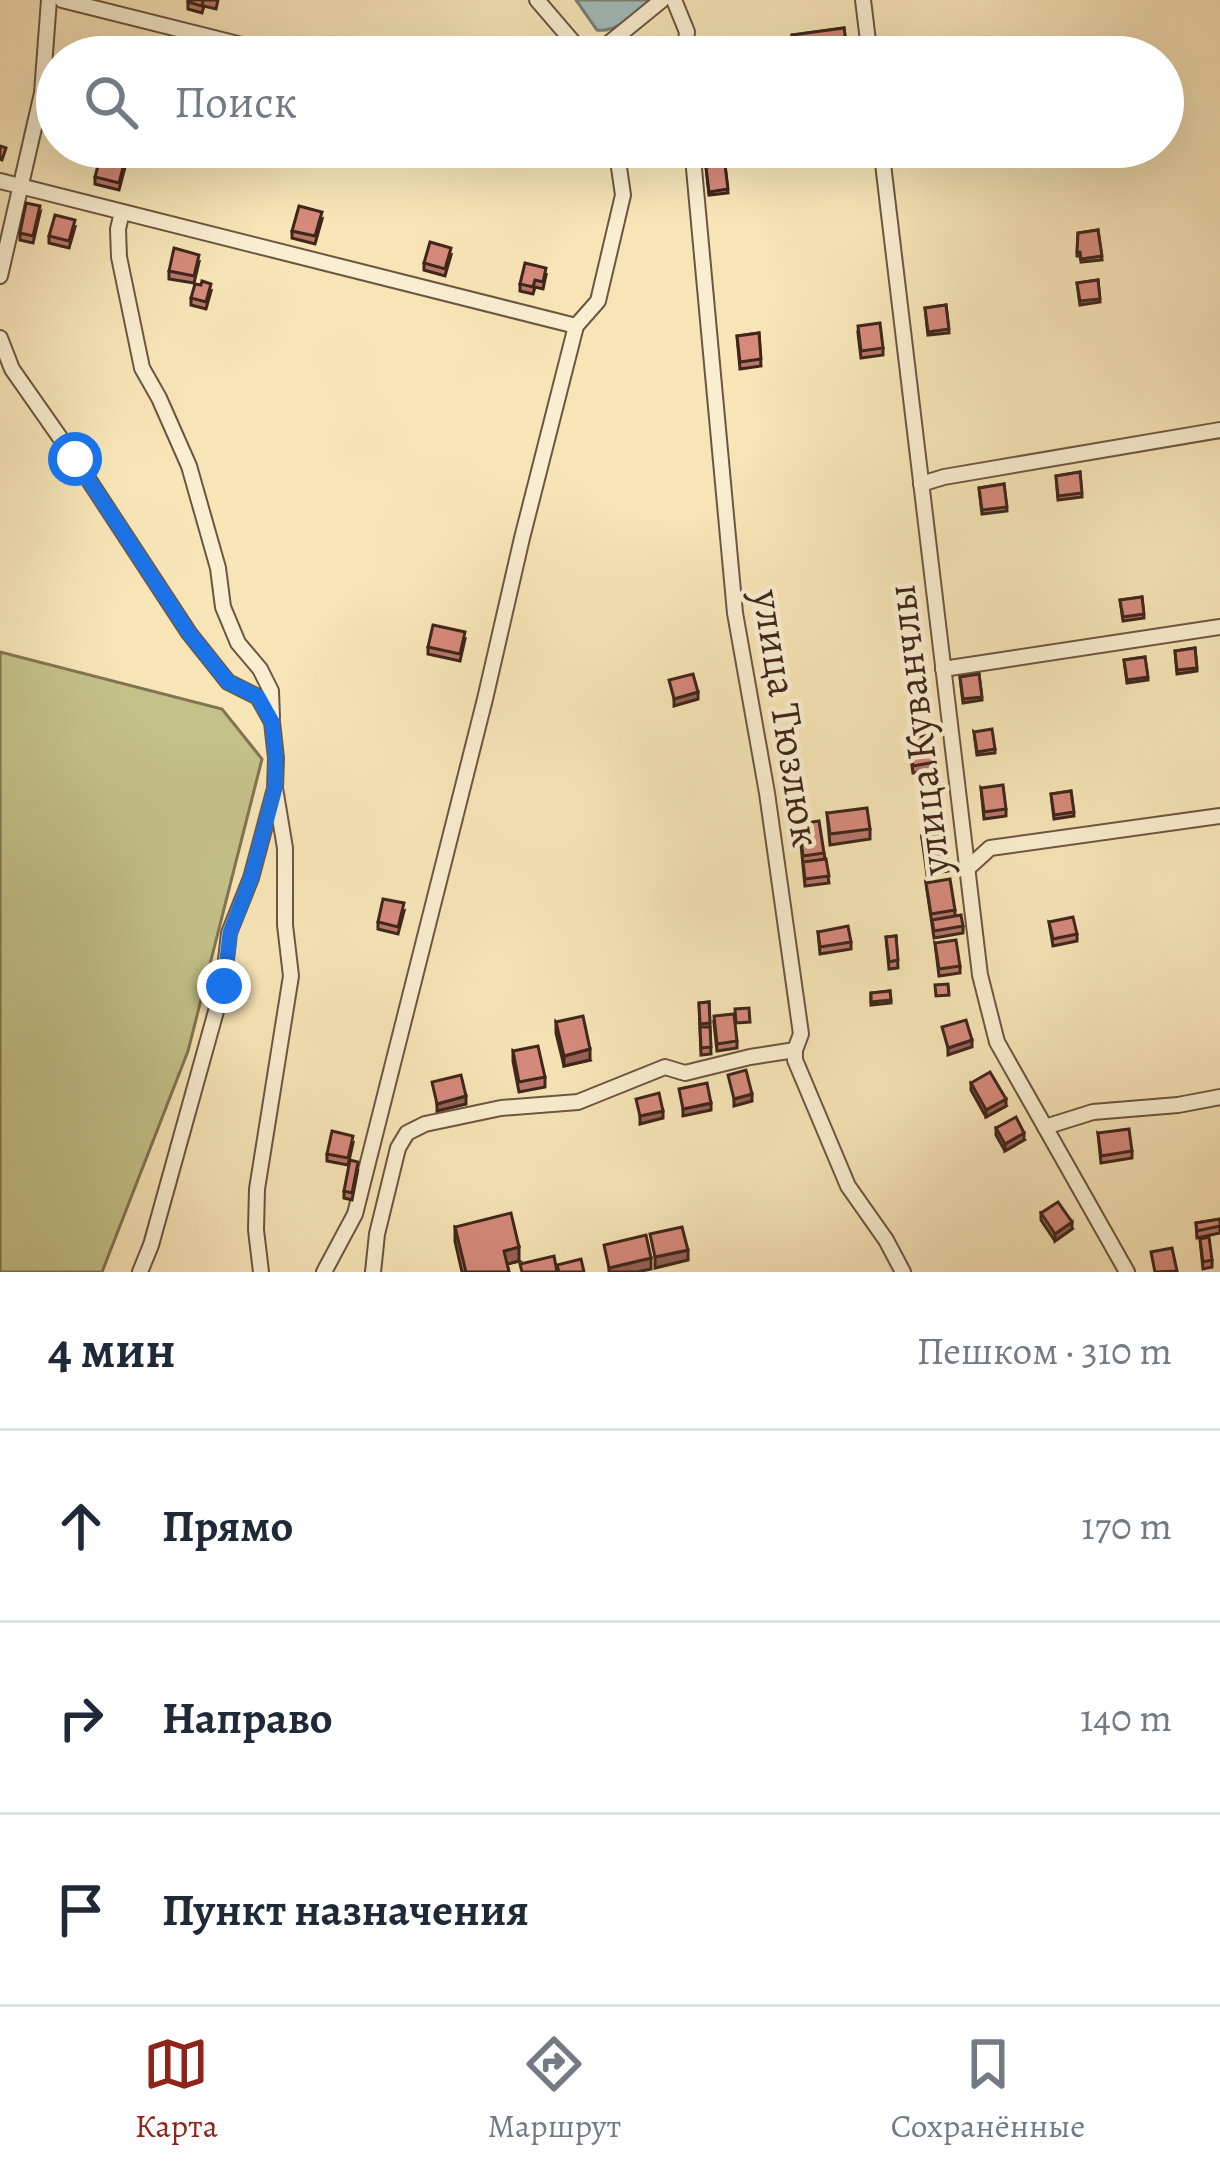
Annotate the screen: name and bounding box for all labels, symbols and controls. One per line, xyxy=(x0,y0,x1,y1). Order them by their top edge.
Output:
search box xyxy=(36,36,1184,168)
icon: search xyxy=(78,69,144,135)
text: Поиск xyxy=(174,71,297,133)
route start xyxy=(48,432,102,486)
street label: улица Куванчлы xyxy=(871,581,964,880)
street label: улица Тюзлюк xyxy=(739,584,836,851)
route end xyxy=(197,959,251,1013)
text: 4 мин xyxy=(48,1315,176,1385)
text: Пешком · 310 m xyxy=(916,1324,1172,1377)
icon: ahead xyxy=(48,1493,114,1559)
text: Прямо xyxy=(162,1495,293,1557)
text: 170 m xyxy=(1081,1499,1172,1552)
icon: right xyxy=(48,1685,114,1751)
text: Направо xyxy=(162,1687,333,1749)
text: 140 m xyxy=(1080,1691,1172,1744)
icon: arrive xyxy=(48,1877,114,1943)
text: Пункт назначения xyxy=(162,1879,529,1941)
tab: Карта xyxy=(135,2031,218,2148)
tab: Маршрут xyxy=(487,2031,621,2148)
tab: Сохранённые xyxy=(891,2031,1085,2148)

